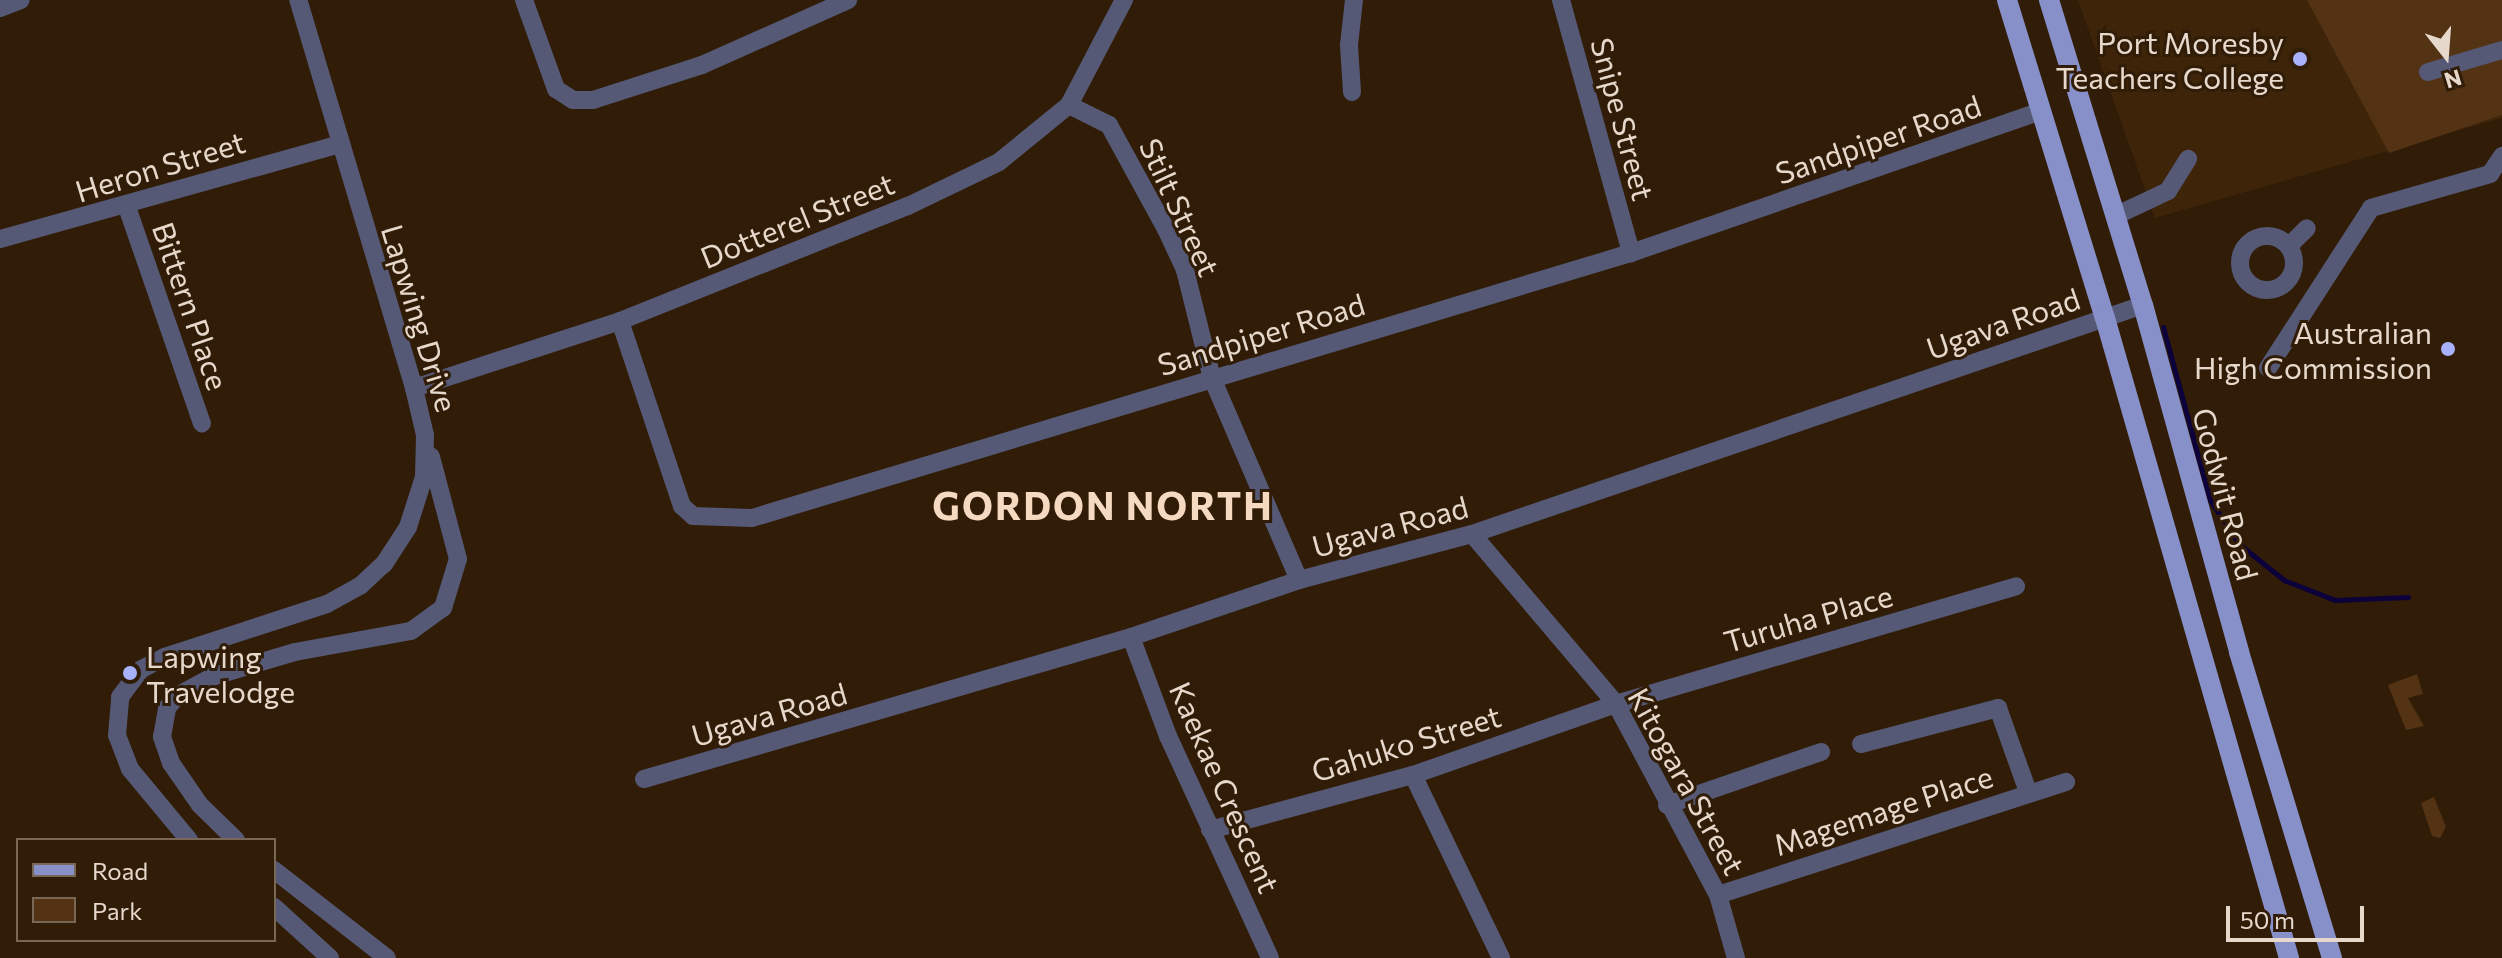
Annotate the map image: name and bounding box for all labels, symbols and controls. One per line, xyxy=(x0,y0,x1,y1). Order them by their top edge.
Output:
north arrow xyxy=(2406,16,2486,96)
place label: Port Moresby Teachers College xyxy=(2056,24,2284,94)
street label: Snipe Street xyxy=(1584,34,1662,204)
marker: Port Moresby Teachers College xyxy=(2291,50,2309,68)
text: N xyxy=(2441,64,2465,95)
street label: Sandpiper Road xyxy=(1771,87,1985,191)
street label: Heron Street xyxy=(71,123,249,209)
street label: Stilt Street xyxy=(1132,132,1228,282)
street label: Dotterel Street xyxy=(695,165,899,275)
street label: Bittern Place xyxy=(145,217,237,395)
street label: Lapwing Drive xyxy=(374,220,466,416)
street label: Ugava Road xyxy=(1922,280,2084,366)
street label: Sandpiper Road xyxy=(1153,285,1369,383)
place label: Australian High Commission xyxy=(2194,314,2432,384)
marker: Australian High Commission xyxy=(2439,340,2457,358)
street label: Godwit Road xyxy=(2186,404,2266,584)
district label: GORDON NORTH xyxy=(932,482,1274,528)
street label: Ugava Road xyxy=(1308,488,1472,564)
street label: Turuha Place xyxy=(1720,577,1896,659)
place label: Lapwing Travelodge xyxy=(146,638,295,708)
marker: Lapwing Travelodge xyxy=(121,664,139,682)
street label: Ugava Road xyxy=(687,675,851,753)
street label: Kaekae Crescent xyxy=(1162,676,1288,898)
street label: Kitogara Street xyxy=(1621,682,1753,880)
street label: Gahuko Street xyxy=(1307,697,1505,789)
street label: Magemage Place xyxy=(1769,758,1997,862)
legend xyxy=(16,838,276,942)
text: Road xyxy=(92,856,148,885)
scale bar xyxy=(2230,890,2368,940)
text: Park xyxy=(92,896,142,925)
text: 50 m xyxy=(2240,905,2295,934)

